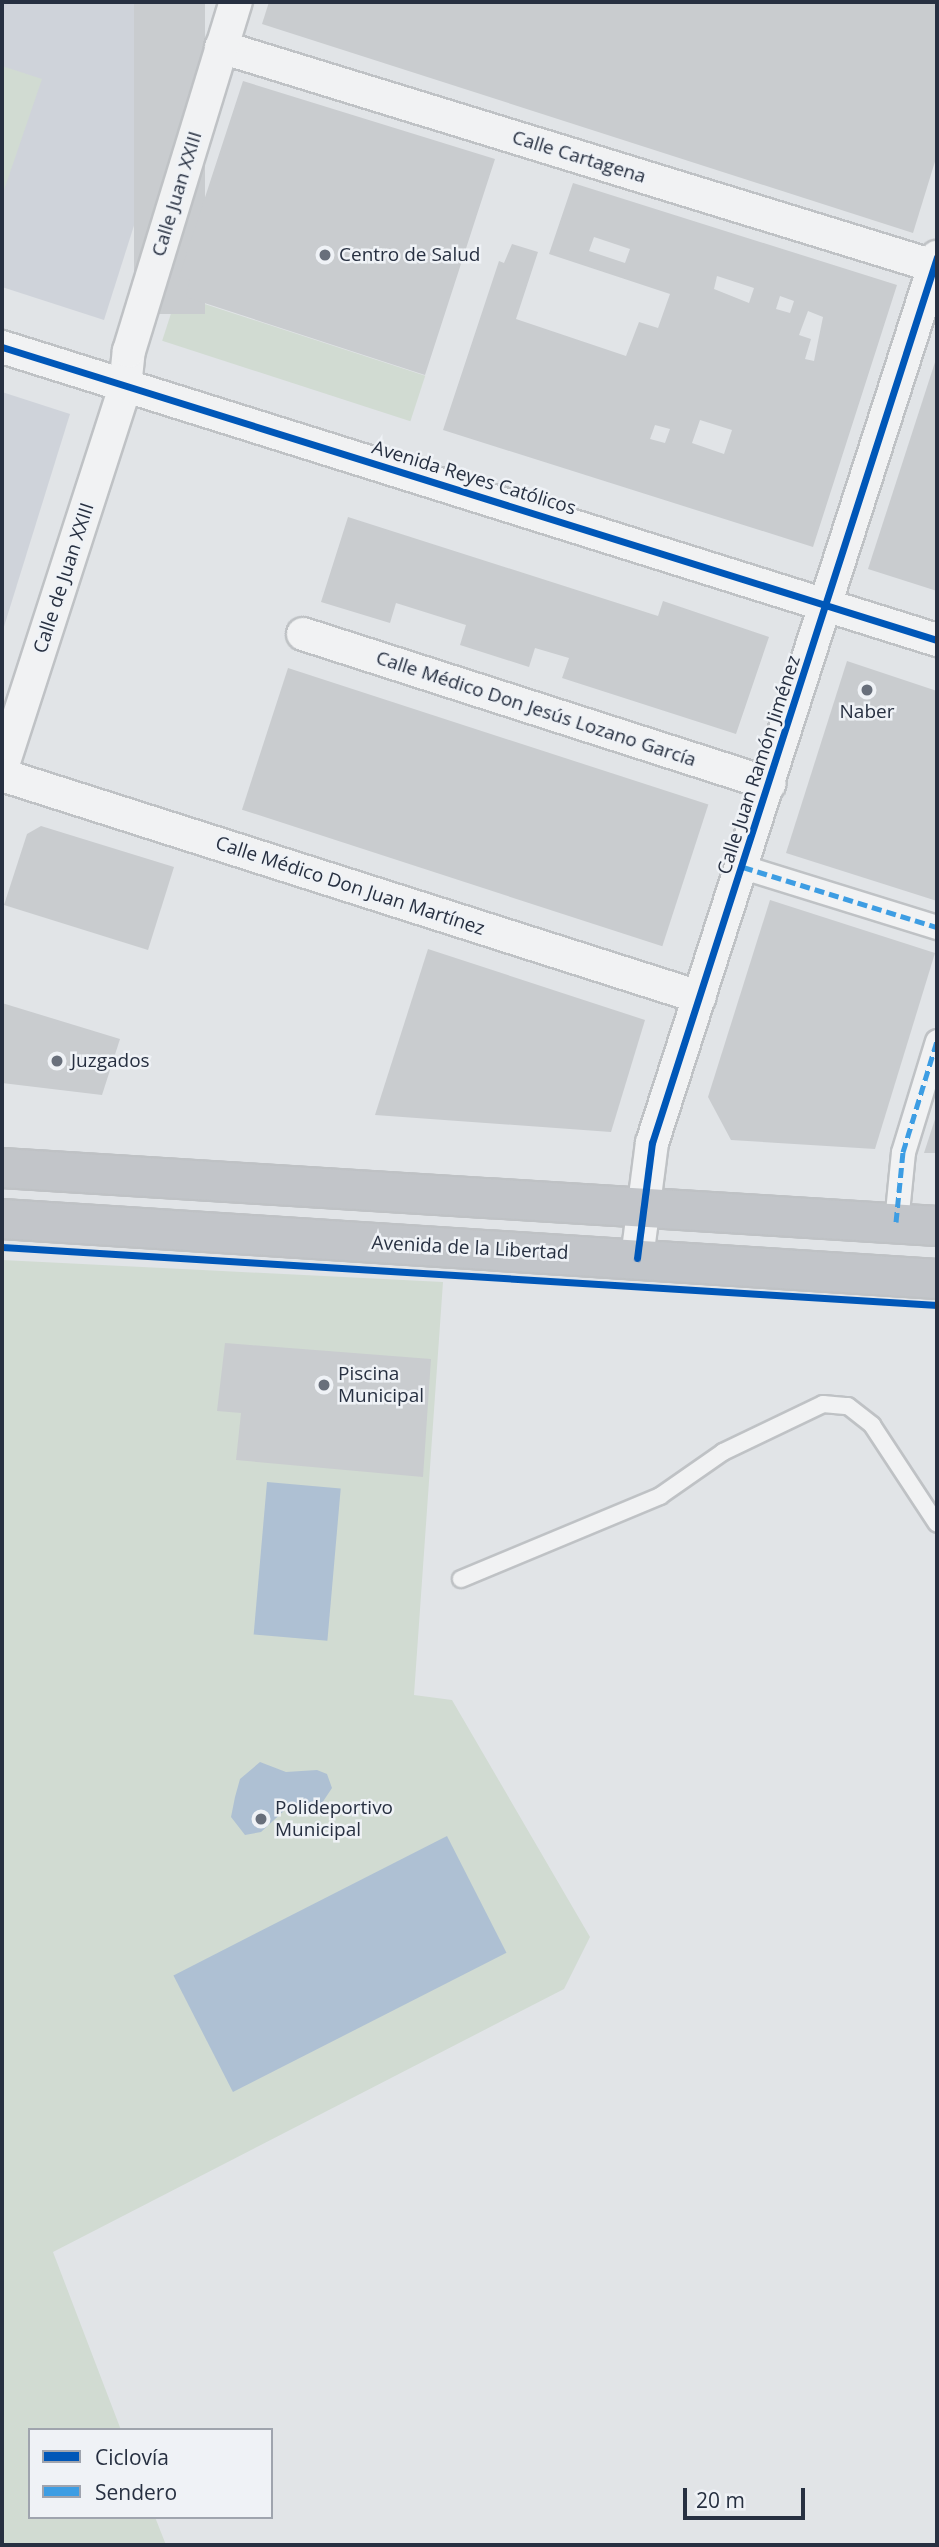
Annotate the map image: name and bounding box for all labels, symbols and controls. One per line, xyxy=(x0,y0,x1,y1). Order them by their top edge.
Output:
street label: Calle Cartagena xyxy=(509,126,649,188)
street label: Calle Juan XXIII xyxy=(147,129,207,259)
place label: Centro de Salud xyxy=(339,244,480,266)
marker: Centro de Salud xyxy=(317,247,333,263)
street label: Avenida Reyes Católicos xyxy=(369,436,579,520)
street label: Calle de Juan XXIII xyxy=(29,500,99,656)
street label: Calle Médico Don Jesús Lozano García xyxy=(373,646,699,772)
street label: Calle Juan Ramón Jiménez xyxy=(713,653,805,877)
marker: Naber xyxy=(859,682,875,698)
place label: Naber xyxy=(840,701,894,723)
street label: Calle Médico Don Juan Martínez xyxy=(213,832,487,940)
place label: Juzgados xyxy=(71,1050,150,1072)
marker: Juzgados xyxy=(49,1053,65,1069)
street label: Avenida de la Libertad xyxy=(371,1231,569,1265)
place label: Piscina Municipal xyxy=(338,1363,424,1407)
marker: Piscina Municipal xyxy=(316,1377,332,1393)
place label: Polideportivo Municipal xyxy=(275,1797,393,1841)
marker: Polideportivo Municipal xyxy=(253,1811,269,1827)
legend xyxy=(28,2428,273,2519)
text: Ciclovía xyxy=(95,2443,169,2471)
scale bar xyxy=(687,2474,810,2518)
text: Sendero xyxy=(95,2478,177,2506)
text: 20 m xyxy=(696,2486,745,2514)

